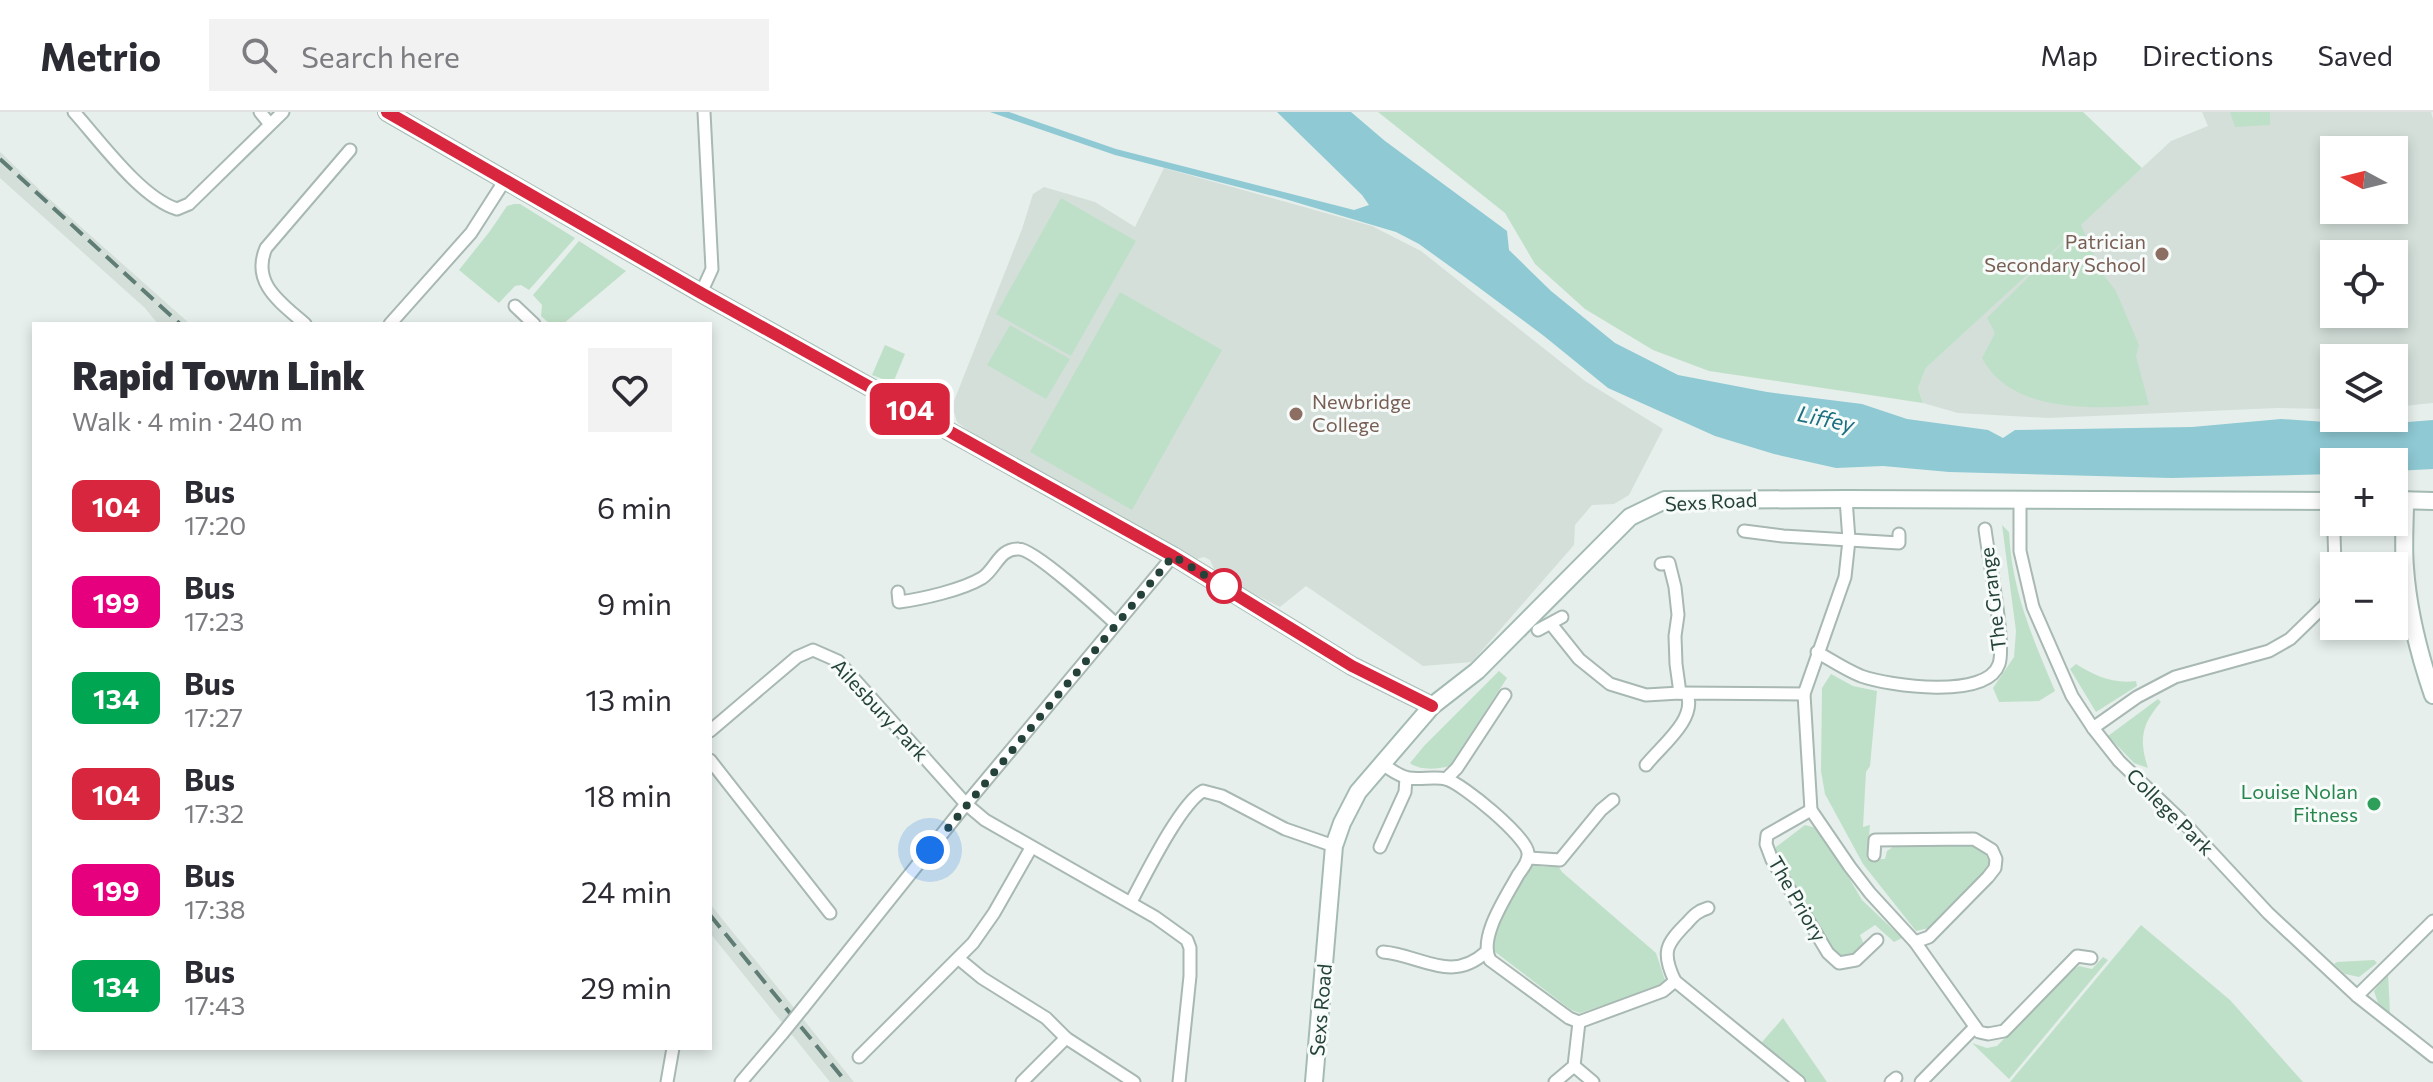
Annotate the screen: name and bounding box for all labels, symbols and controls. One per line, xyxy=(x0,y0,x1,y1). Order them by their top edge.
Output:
search box xyxy=(209,19,769,91)
text: Metrio xyxy=(40,32,161,79)
icon: search xyxy=(237,33,281,77)
text: Search here xyxy=(301,37,460,74)
text: Map xyxy=(2040,38,2098,72)
text: Directions xyxy=(2142,38,2273,72)
text: Saved xyxy=(2317,38,2393,72)
north arrow xyxy=(2320,136,2408,224)
map controls xyxy=(2320,136,2408,640)
place label: Patrician Secondary School xyxy=(1984,229,2146,276)
button: locate xyxy=(2320,240,2408,328)
marker: Patrician Secondary School xyxy=(2153,245,2171,263)
button: layers xyxy=(2320,344,2408,432)
button: heart xyxy=(588,348,672,432)
text: Rapid Town Link xyxy=(72,351,365,398)
line badge: 104 xyxy=(864,383,956,435)
place label: Newbridge College xyxy=(1312,389,1411,436)
text: 104 xyxy=(886,392,934,426)
water label: Liffey xyxy=(1795,399,1858,438)
text: Walk · 4 min · 240 m xyxy=(72,405,303,436)
marker: Newbridge College xyxy=(1287,405,1305,423)
button: + xyxy=(2320,448,2408,536)
text: Bus xyxy=(184,472,235,509)
street label: Sexs Road xyxy=(1664,487,1758,515)
text: 6 min xyxy=(597,488,672,525)
text: 104 xyxy=(92,489,140,523)
text: 17:20 xyxy=(184,509,246,540)
street label: The Grange xyxy=(1974,546,2010,652)
button: − xyxy=(2320,552,2408,640)
text: Bus xyxy=(184,568,235,605)
unlabelled marker xyxy=(1207,569,1241,603)
text: 9 min xyxy=(597,584,672,621)
text: 199 xyxy=(92,585,140,619)
text: 17:23 xyxy=(184,605,244,636)
street label: Ailesbury Park xyxy=(827,653,934,765)
text: Bus xyxy=(184,664,235,701)
text: 13 min xyxy=(585,680,672,717)
text: 134 xyxy=(93,681,139,715)
text: 17:27 xyxy=(184,701,243,732)
text: Bus xyxy=(184,760,235,797)
street label: College Park xyxy=(2122,763,2219,860)
text: 18 min xyxy=(584,776,672,813)
text: 104 xyxy=(92,777,140,811)
place label: Louise Nolan Fitness xyxy=(2241,779,2358,826)
marker: Louise Nolan Fitness xyxy=(2365,795,2383,813)
text: 17:32 xyxy=(184,797,244,828)
your location xyxy=(910,830,950,870)
street label: The Priory xyxy=(1764,852,1832,945)
text: Bus xyxy=(184,856,235,893)
text: 24 min xyxy=(581,872,672,909)
text: 199 xyxy=(92,873,140,907)
text: 17:38 xyxy=(184,893,246,924)
text: Bus xyxy=(184,952,235,989)
street label: Sexs Road xyxy=(1304,963,1336,1057)
text: 29 min xyxy=(580,968,672,1005)
text: 134 xyxy=(93,969,139,1003)
text: 17:43 xyxy=(184,989,245,1020)

